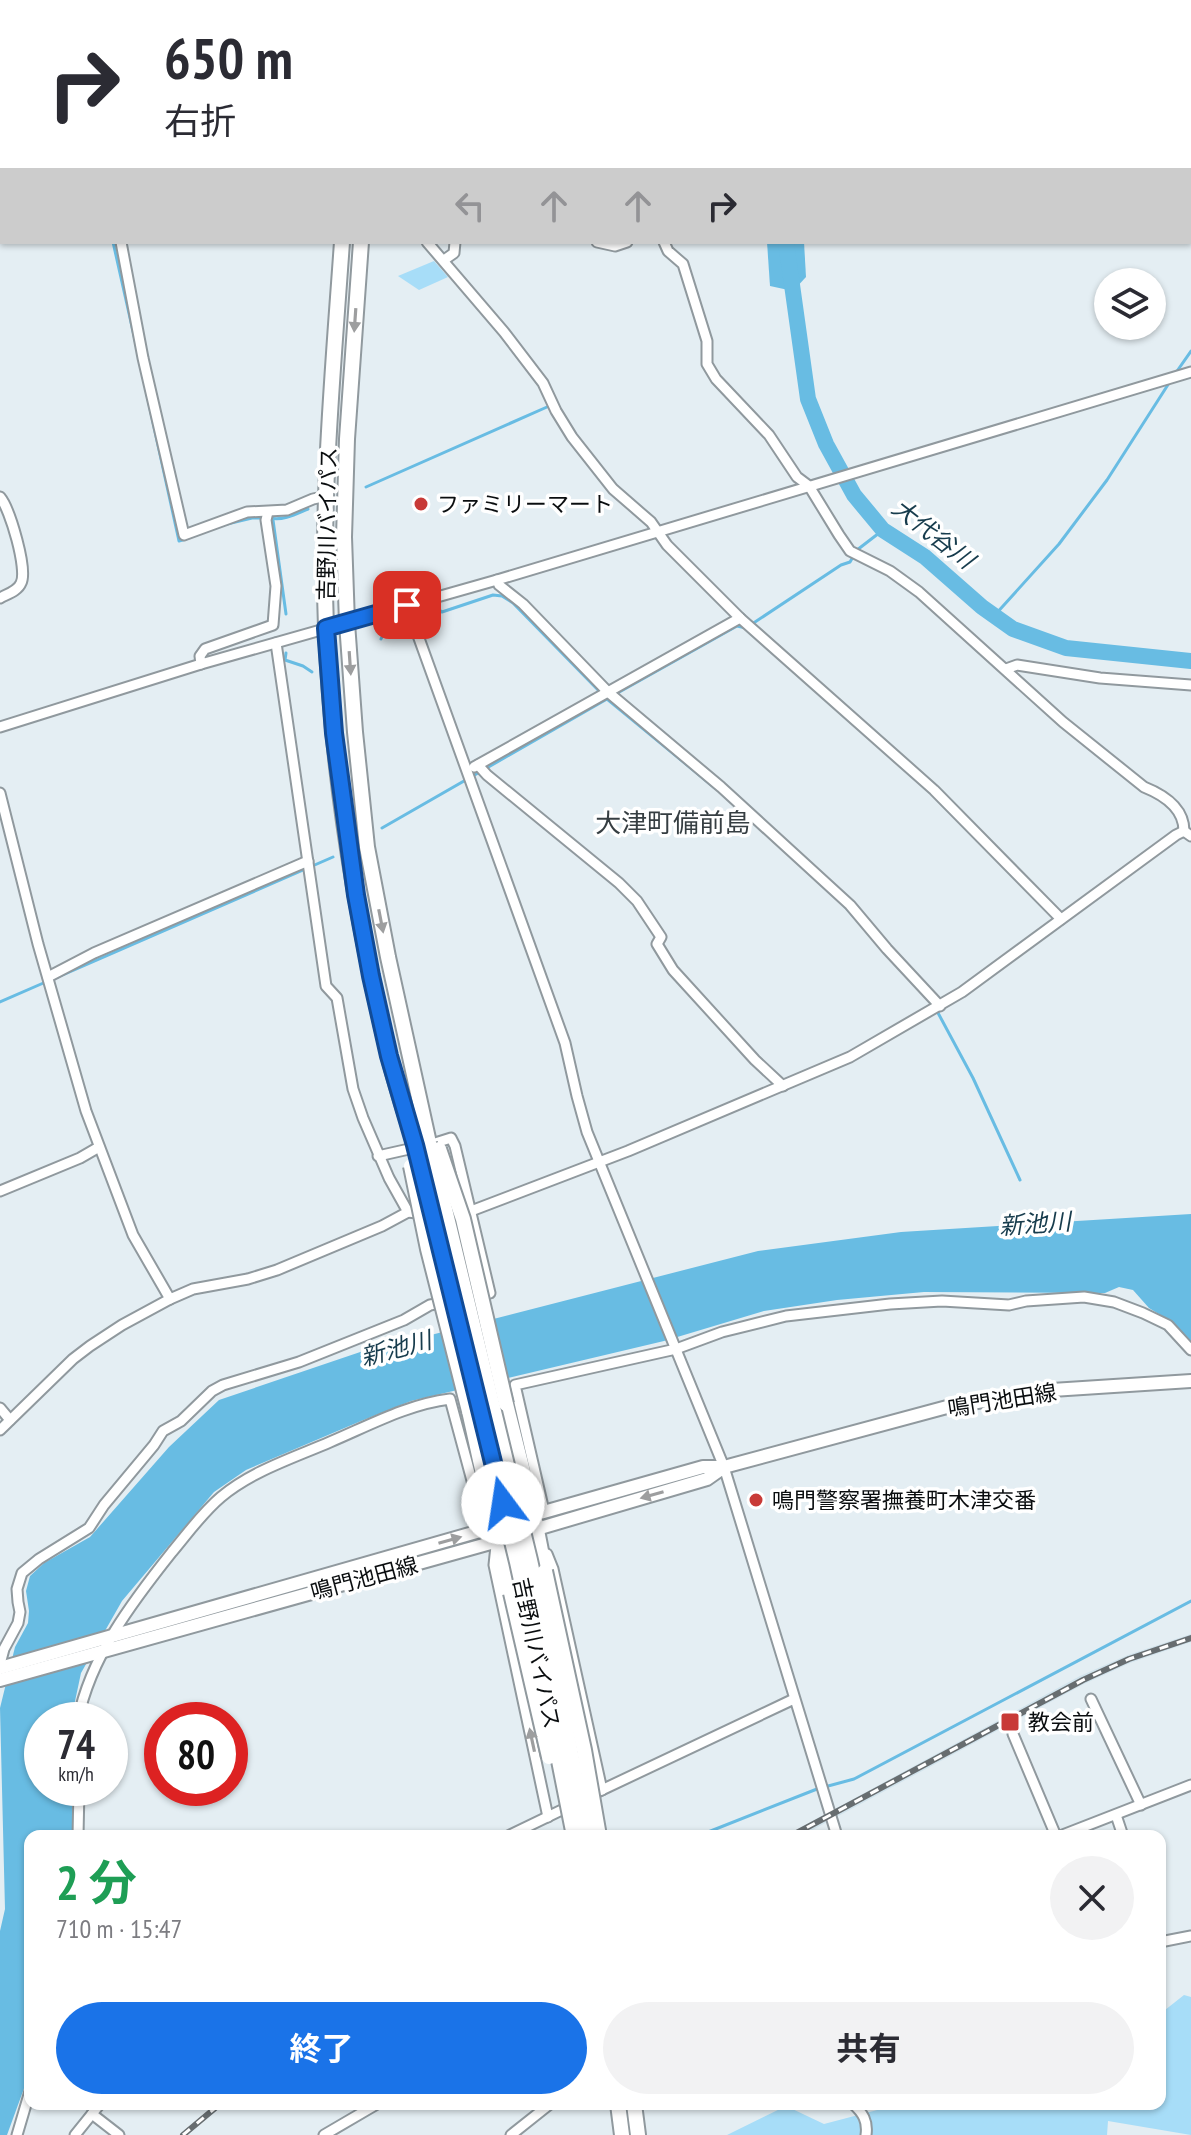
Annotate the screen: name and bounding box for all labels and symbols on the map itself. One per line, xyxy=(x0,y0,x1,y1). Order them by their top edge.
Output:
one-way arrow xyxy=(348,308,361,333)
street label: 吉野川バイパス xyxy=(312,447,342,601)
place label: ファミリーマート xyxy=(437,490,613,518)
water label: 大代谷川 xyxy=(886,492,983,577)
marker: ファミリーマート xyxy=(412,495,430,513)
pin xyxy=(373,571,441,639)
one-way arrow xyxy=(344,651,357,676)
district label: 大津町備前島 xyxy=(595,806,751,839)
one-way arrow xyxy=(375,909,387,934)
water label: 新池川 xyxy=(998,1205,1075,1241)
water label: 新池川 xyxy=(357,1323,438,1373)
street label: 鳴門池田線 xyxy=(945,1378,1059,1422)
position arrow xyxy=(461,1461,545,1545)
place label: 鳴門警察署撫養町木津交番 xyxy=(772,1486,1036,1514)
one-way arrow xyxy=(639,1489,663,1502)
marker: 鳴門警察署撫養町木津交番 xyxy=(747,1491,765,1509)
one-way arrow xyxy=(439,1533,463,1546)
street label: 鳴門池田線 xyxy=(307,1550,421,1606)
street label: 吉野川バイパス xyxy=(507,1575,567,1731)
speed limit sign: 80 xyxy=(144,1702,248,1806)
place label: 教会前 xyxy=(1028,1708,1094,1736)
marker: 教会前 xyxy=(999,1711,1021,1733)
one-way arrow xyxy=(525,1728,538,1753)

